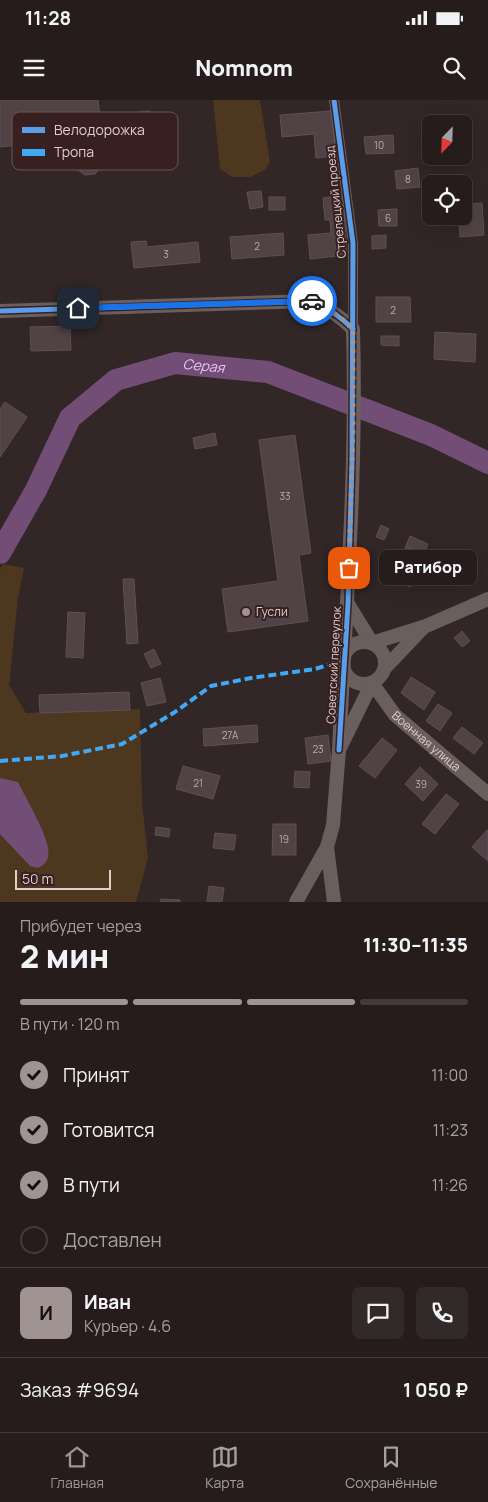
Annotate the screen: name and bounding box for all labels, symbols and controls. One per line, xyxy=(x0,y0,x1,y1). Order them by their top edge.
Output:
text: 11:28 xyxy=(25,5,71,31)
text: Nomnom xyxy=(195,53,293,83)
icon: menu xyxy=(20,54,48,82)
icon: search xyxy=(440,54,468,82)
legend xyxy=(12,112,178,170)
north arrow xyxy=(422,115,472,165)
map controls xyxy=(422,115,472,225)
text: Велодорожка xyxy=(54,120,145,139)
house number: 10 xyxy=(374,138,384,152)
text: Тропа xyxy=(54,142,94,161)
street label: Стрелецкий проезд xyxy=(321,145,350,259)
house number: 8 xyxy=(405,172,411,186)
button: locate xyxy=(422,175,472,225)
house number: 6 xyxy=(385,211,391,225)
house number: 2 xyxy=(254,239,260,253)
house number: 3 xyxy=(163,247,169,261)
courier xyxy=(287,276,337,326)
pin xyxy=(57,287,99,329)
icon: car xyxy=(298,287,326,315)
icon: home xyxy=(64,294,92,322)
house number: 2 xyxy=(390,303,396,317)
water label: Серая xyxy=(182,354,227,377)
house number: 33 xyxy=(279,489,291,503)
pin xyxy=(328,547,370,589)
callout: Ратибор xyxy=(379,550,476,586)
icon: bag xyxy=(335,554,363,582)
text: Ратибор xyxy=(394,556,462,578)
place label: Гусли xyxy=(256,603,288,620)
street label: Советский переулок xyxy=(322,605,345,724)
marker: Гусли xyxy=(240,606,252,618)
street label: Военная улица xyxy=(388,707,464,775)
house number: 27А xyxy=(222,728,239,742)
house number: 23 xyxy=(312,742,324,756)
house number: 21 xyxy=(193,776,203,790)
house number: 39 xyxy=(415,777,427,791)
house number: 19 xyxy=(279,832,289,846)
scale bar xyxy=(15,867,111,890)
text: 50 m xyxy=(22,869,53,888)
text: Прибудет через xyxy=(20,915,142,937)
text: 11:30–11:35 xyxy=(363,932,468,958)
text: 2 мин xyxy=(20,934,109,978)
text: В пути · 120 m xyxy=(20,1013,120,1035)
icon: check xyxy=(20,1061,48,1089)
text: Принят xyxy=(63,1062,130,1088)
text: 11:00 xyxy=(431,1064,468,1086)
icon: check xyxy=(20,1116,48,1144)
text: Готовится xyxy=(63,1117,155,1143)
text: 11:23 xyxy=(433,1119,468,1141)
icon: check xyxy=(20,1171,48,1199)
text: В пути xyxy=(63,1172,120,1198)
text: 11:26 xyxy=(432,1174,468,1196)
text: Доставлен xyxy=(63,1227,162,1253)
button: chat xyxy=(352,1287,404,1339)
button: phone xyxy=(416,1287,468,1339)
text: Иван xyxy=(84,1289,131,1315)
text: И xyxy=(39,1300,53,1326)
text: Курьер · 4.6 xyxy=(84,1315,171,1337)
text: Заказ #9694 xyxy=(20,1377,139,1403)
text: 1 050 ₽ xyxy=(403,1377,468,1403)
tab: Главная xyxy=(51,1443,104,1492)
tab: Карта xyxy=(205,1443,244,1492)
tab: Сохранённые xyxy=(345,1443,437,1492)

